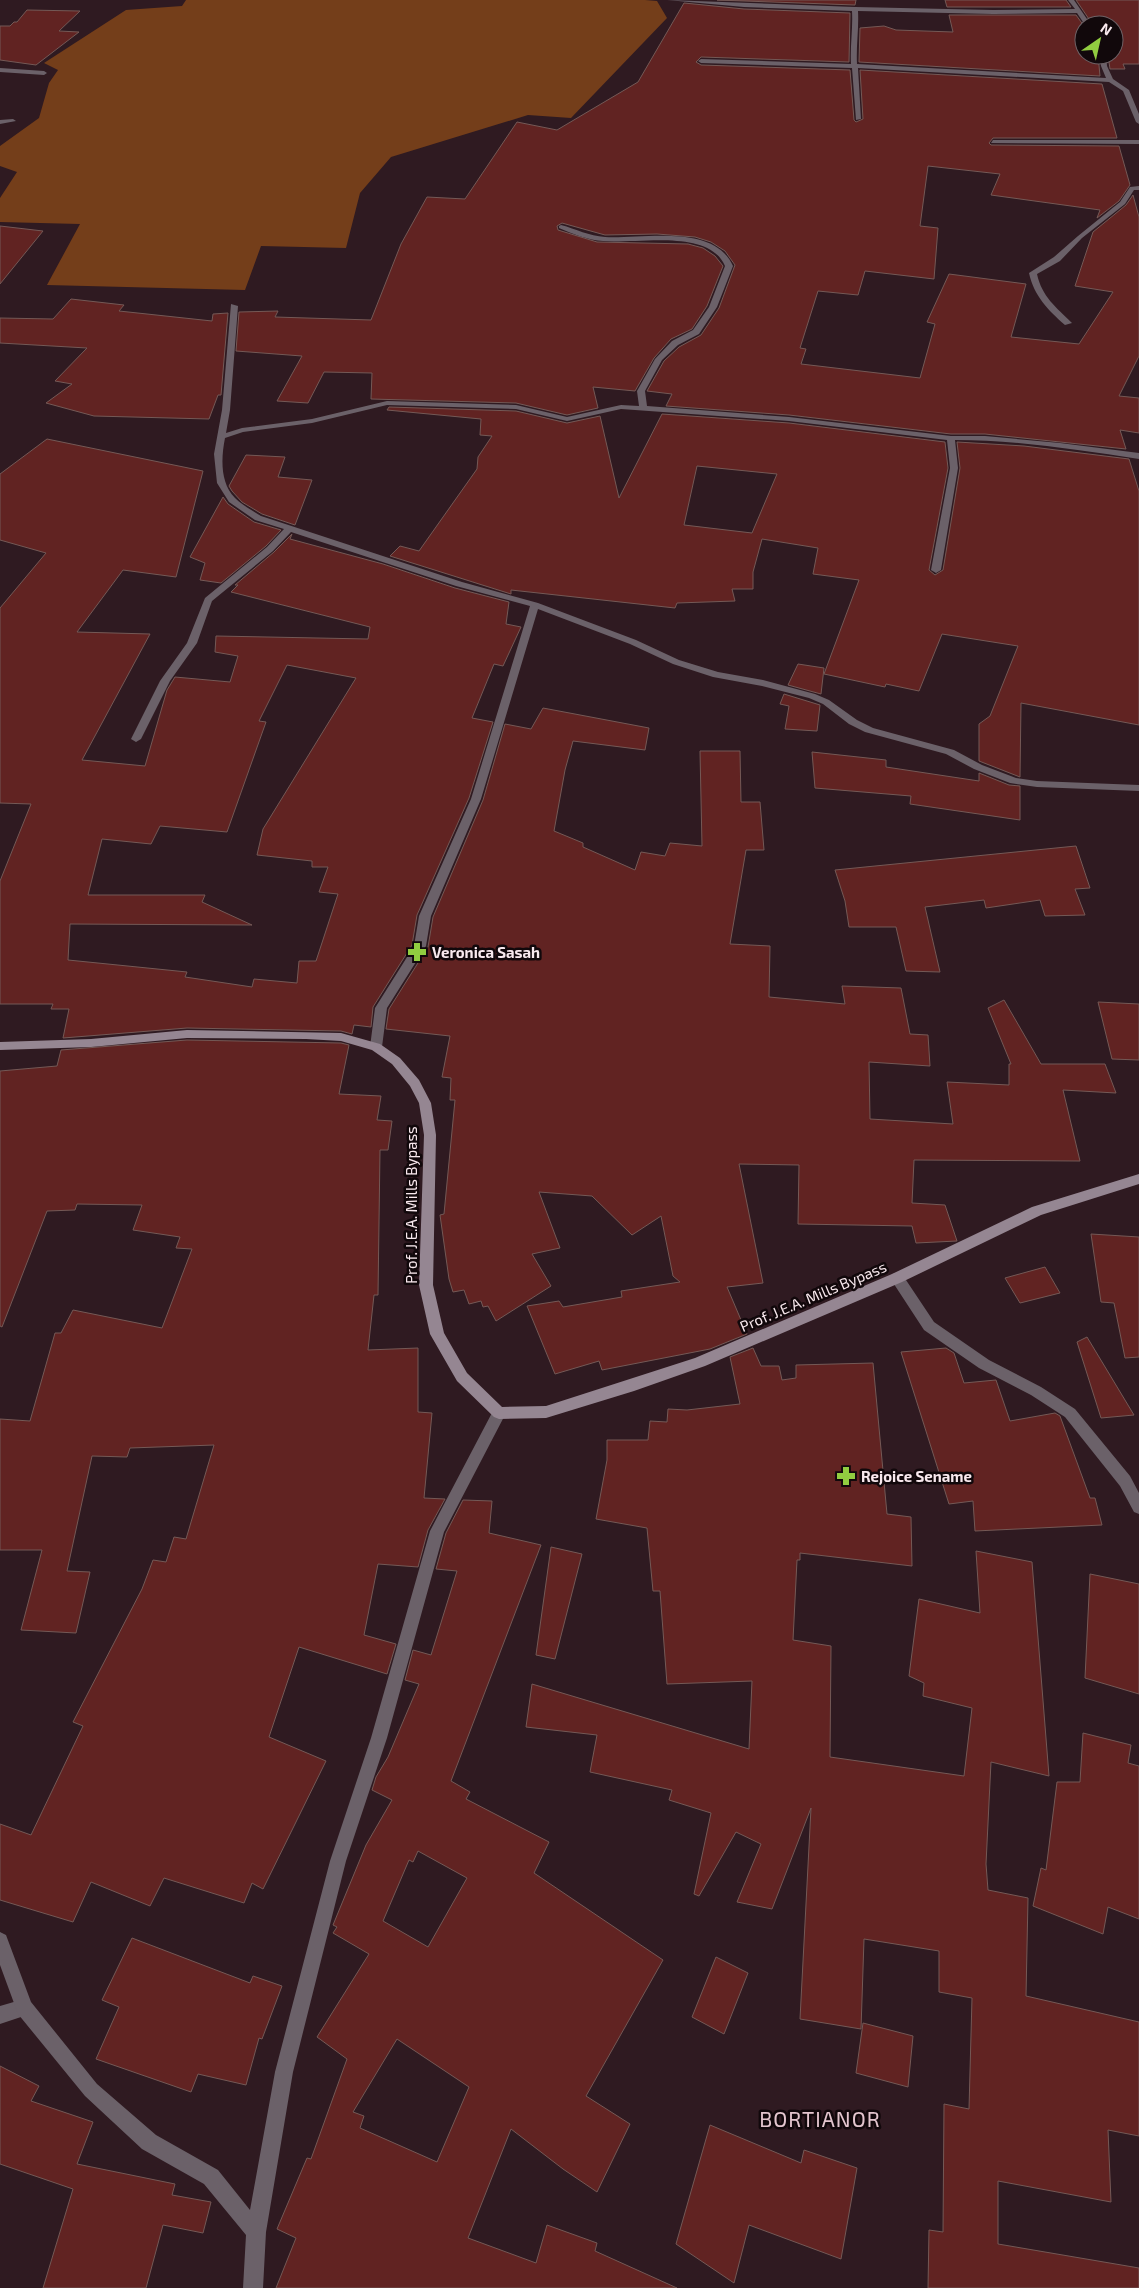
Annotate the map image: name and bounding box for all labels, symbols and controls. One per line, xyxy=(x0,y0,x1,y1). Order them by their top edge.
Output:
north arrow xyxy=(1074,15,1124,65)
text: N xyxy=(1098,19,1115,39)
pharmacy icon: Veronica Sasah xyxy=(406,941,428,963)
place label: Veronica Sasah xyxy=(432,943,540,961)
street label: Prof. J.E.A. Mills Bypass xyxy=(402,1126,420,1284)
street label: Prof. J.E.A. Mills Bypass xyxy=(737,1257,889,1335)
pharmacy icon: Rejoice Sename xyxy=(835,1465,857,1487)
place label: Rejoice Sename xyxy=(861,1467,972,1485)
district label: BORTIANOR xyxy=(759,2106,881,2131)

